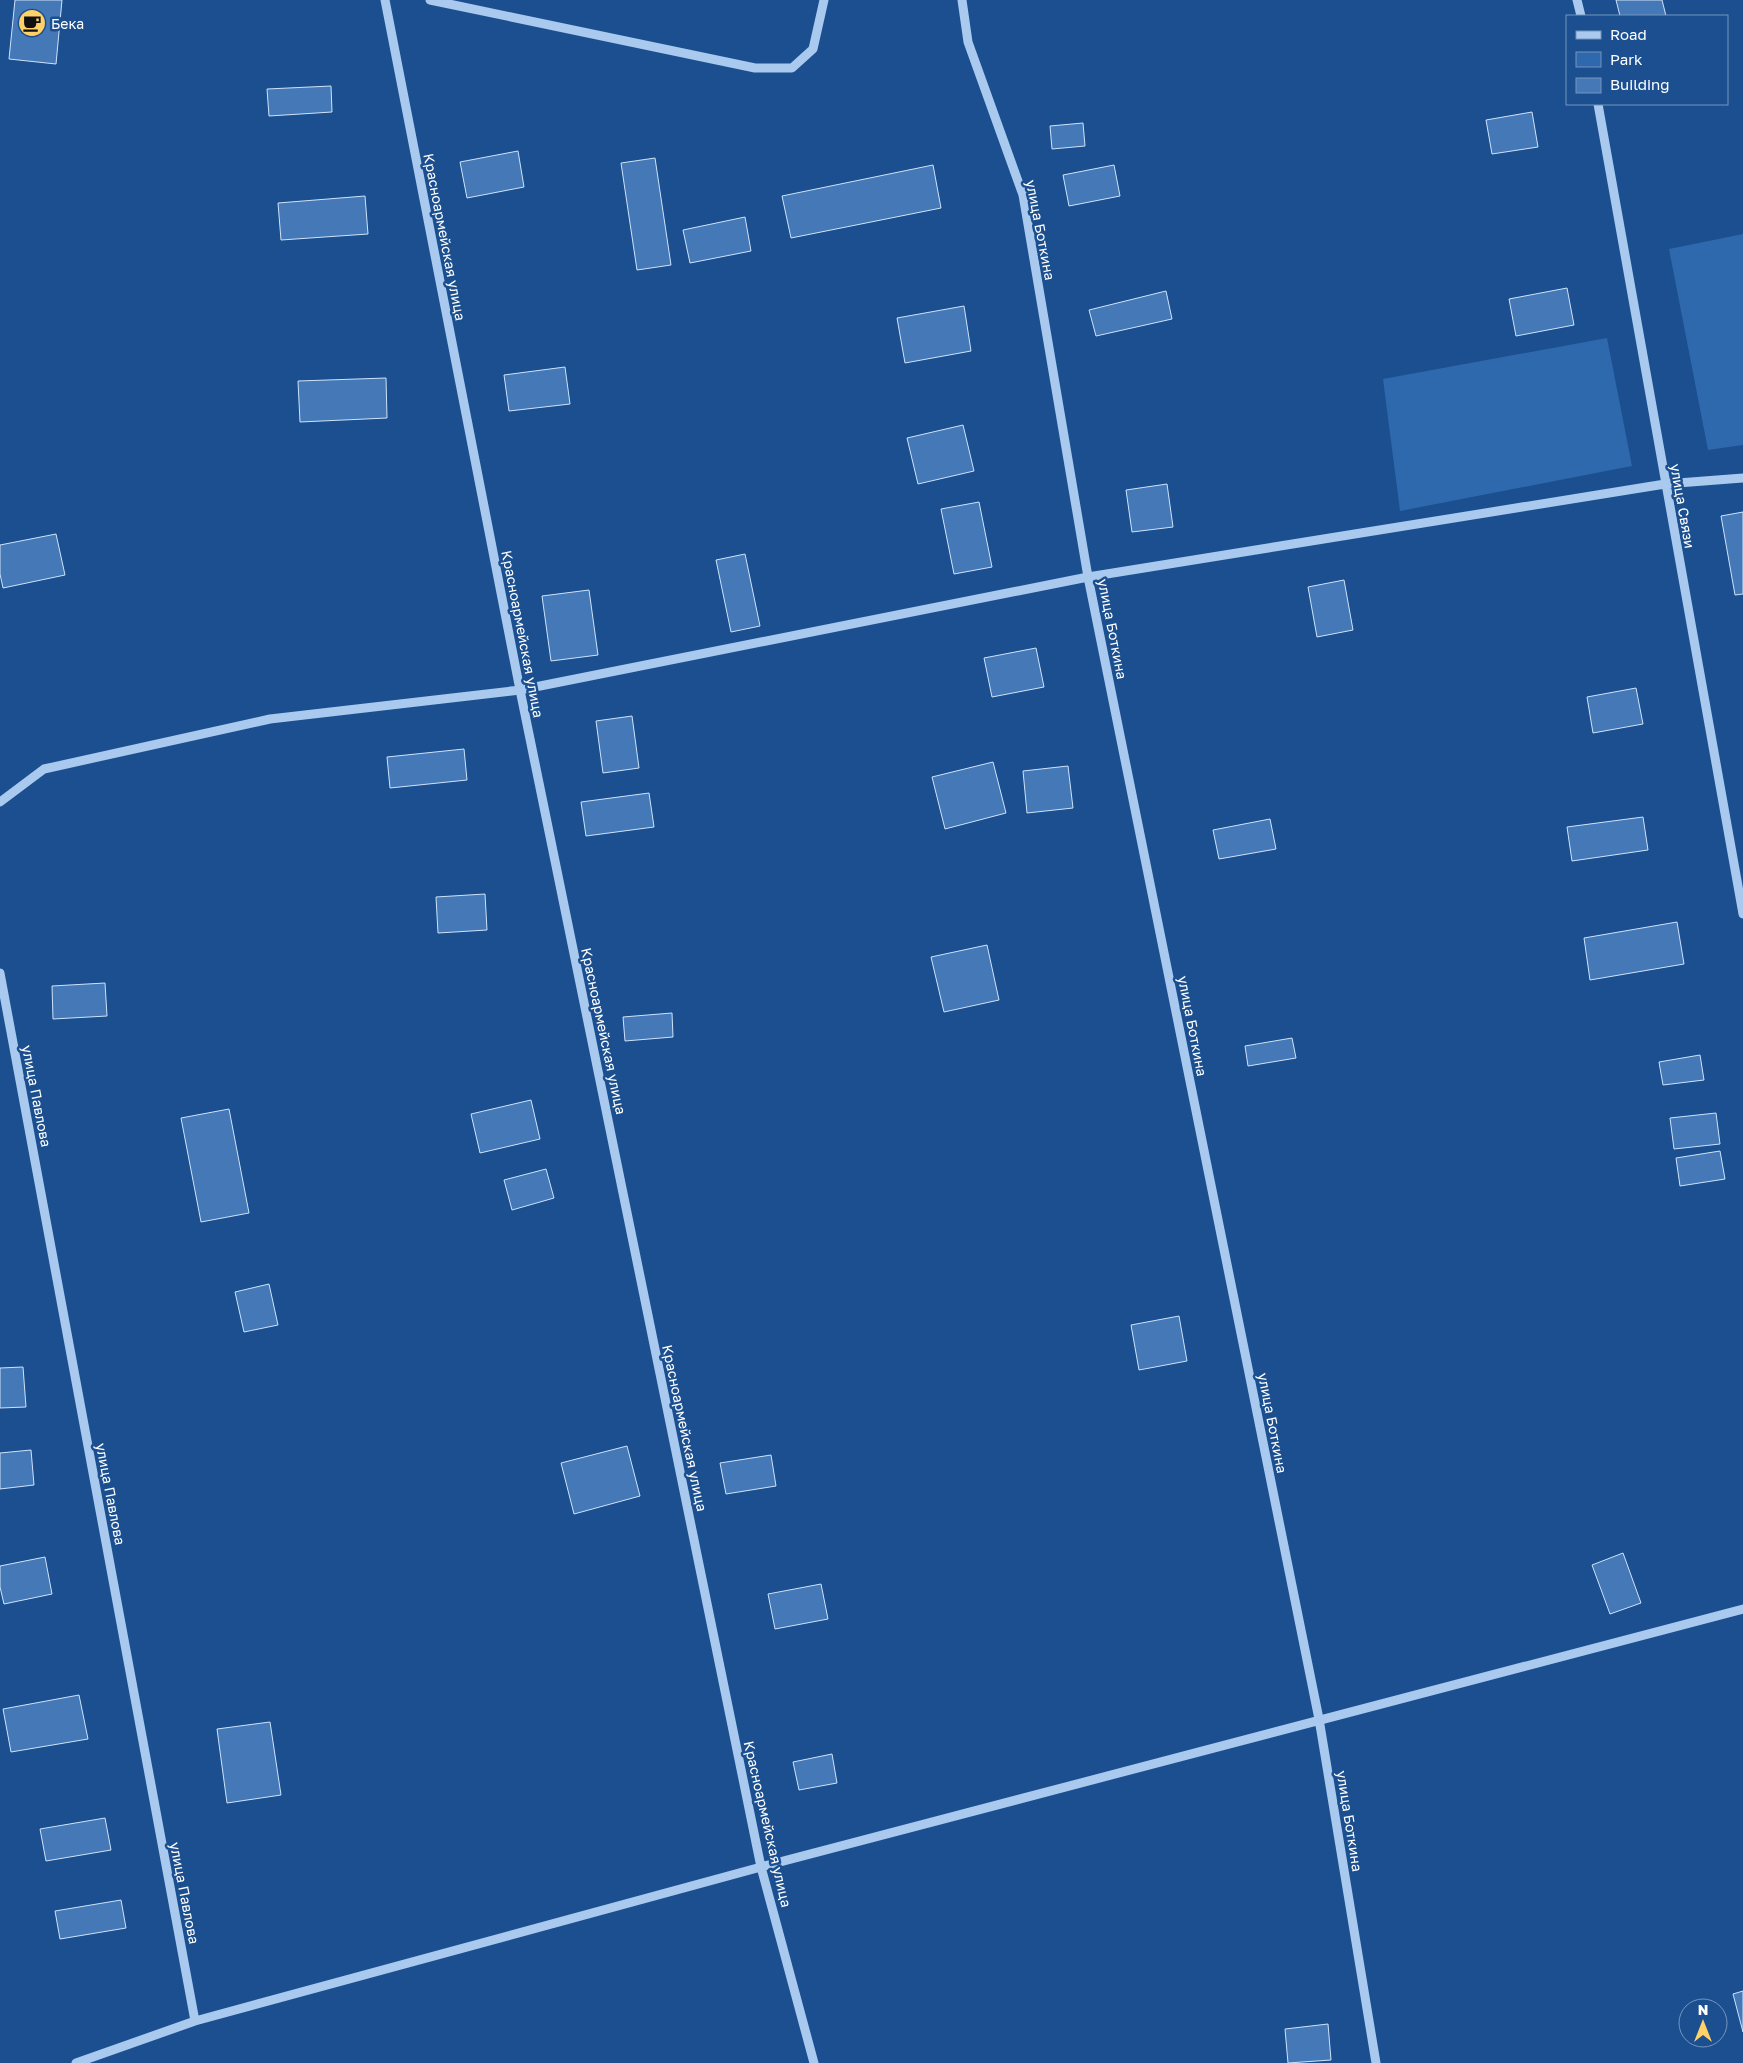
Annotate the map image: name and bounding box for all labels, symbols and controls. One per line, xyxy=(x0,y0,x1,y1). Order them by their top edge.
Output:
cafe icon: Бека xyxy=(17,8,47,38)
place label: Бека xyxy=(51,15,84,32)
legend xyxy=(1566,15,1728,105)
text: Road xyxy=(1610,25,1647,43)
text: Park xyxy=(1610,50,1643,68)
text: Building xyxy=(1610,75,1670,93)
street label: Красноармейская улица xyxy=(420,152,470,322)
street label: улица Боткина xyxy=(1023,178,1059,282)
street label: улица Связи xyxy=(1667,462,1699,550)
street label: Красноармейская улица xyxy=(498,549,548,719)
street label: улица Боткина xyxy=(1095,577,1131,681)
street label: Красноармейская улица xyxy=(578,946,630,1116)
street label: улица Боткина xyxy=(1175,974,1211,1078)
street label: улица Павлова xyxy=(19,1044,55,1148)
street label: Красноармейская улица xyxy=(659,1343,711,1513)
street label: улица Боткина xyxy=(1255,1371,1291,1475)
street label: улица Павлова xyxy=(93,1442,129,1546)
street label: Красноармейская улица xyxy=(741,1739,795,1909)
street label: улица Боткина xyxy=(1334,1769,1366,1873)
street label: улица Павлова xyxy=(167,1841,203,1945)
north arrow xyxy=(1678,1998,1728,2048)
text: N xyxy=(1698,2001,1708,2018)

